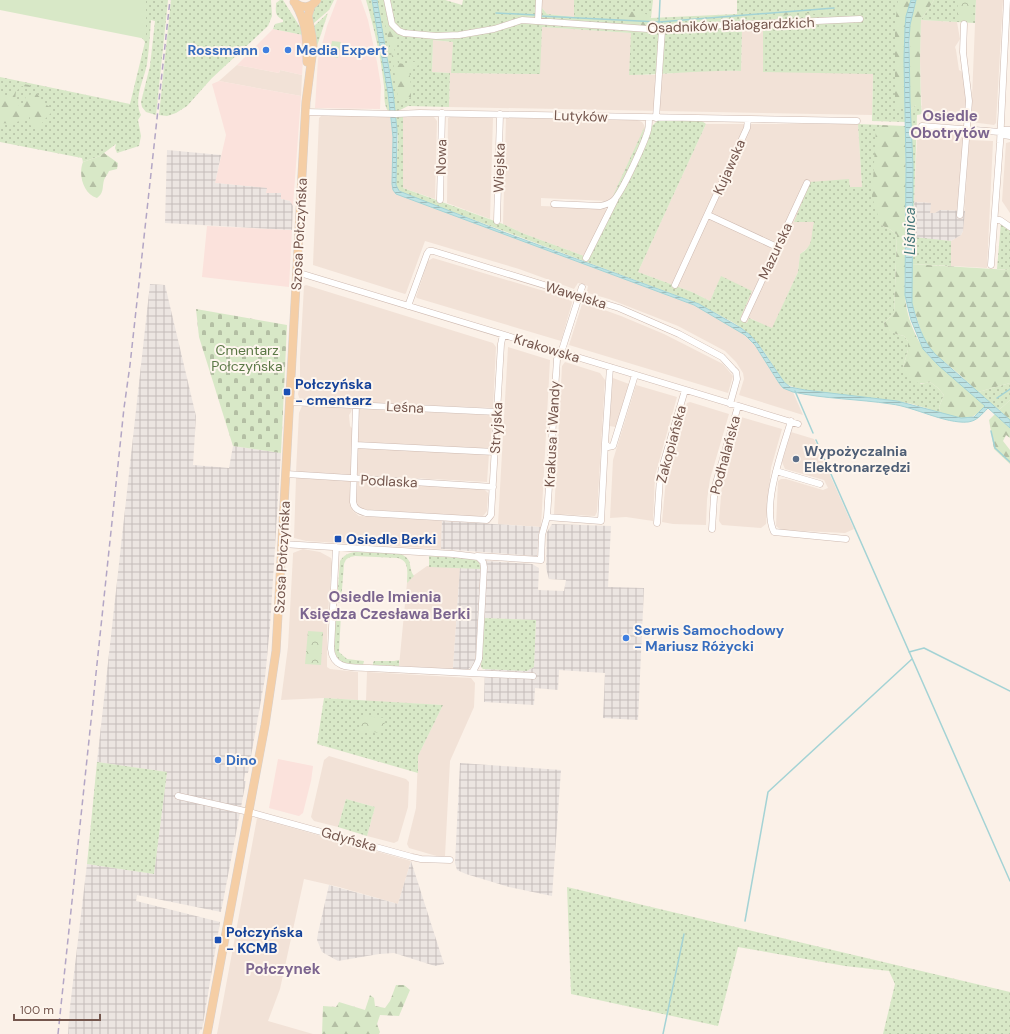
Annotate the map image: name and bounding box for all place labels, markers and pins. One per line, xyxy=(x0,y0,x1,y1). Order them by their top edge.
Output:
place label: Rossmann xyxy=(187,41,258,59)
place label: Media Expert xyxy=(296,41,387,59)
marker: Rossmann xyxy=(261,45,271,55)
marker: Media Expert xyxy=(283,45,293,55)
place label: Połczyńska - cmentarz xyxy=(295,375,372,409)
marker: Połczyńska - cmentarz xyxy=(282,387,292,397)
place label: Wypożyczalnia Elektronarzędzi xyxy=(804,442,911,476)
marker: Wypożyczalnia Elektronarzędzi xyxy=(791,454,801,464)
place label: Osiedle Berki xyxy=(346,530,436,548)
marker: Osiedle Berki xyxy=(333,534,343,544)
place label: Serwis Samochodowy - Mariusz Różycki xyxy=(634,621,785,655)
marker: Serwis Samochodowy - Mariusz Różycki xyxy=(621,633,631,643)
place label: Dino xyxy=(226,751,257,769)
marker: Dino xyxy=(213,755,223,765)
place label: Połczyńska - KCMB xyxy=(226,923,303,957)
marker: Połczyńska - KCMB xyxy=(213,935,223,945)

